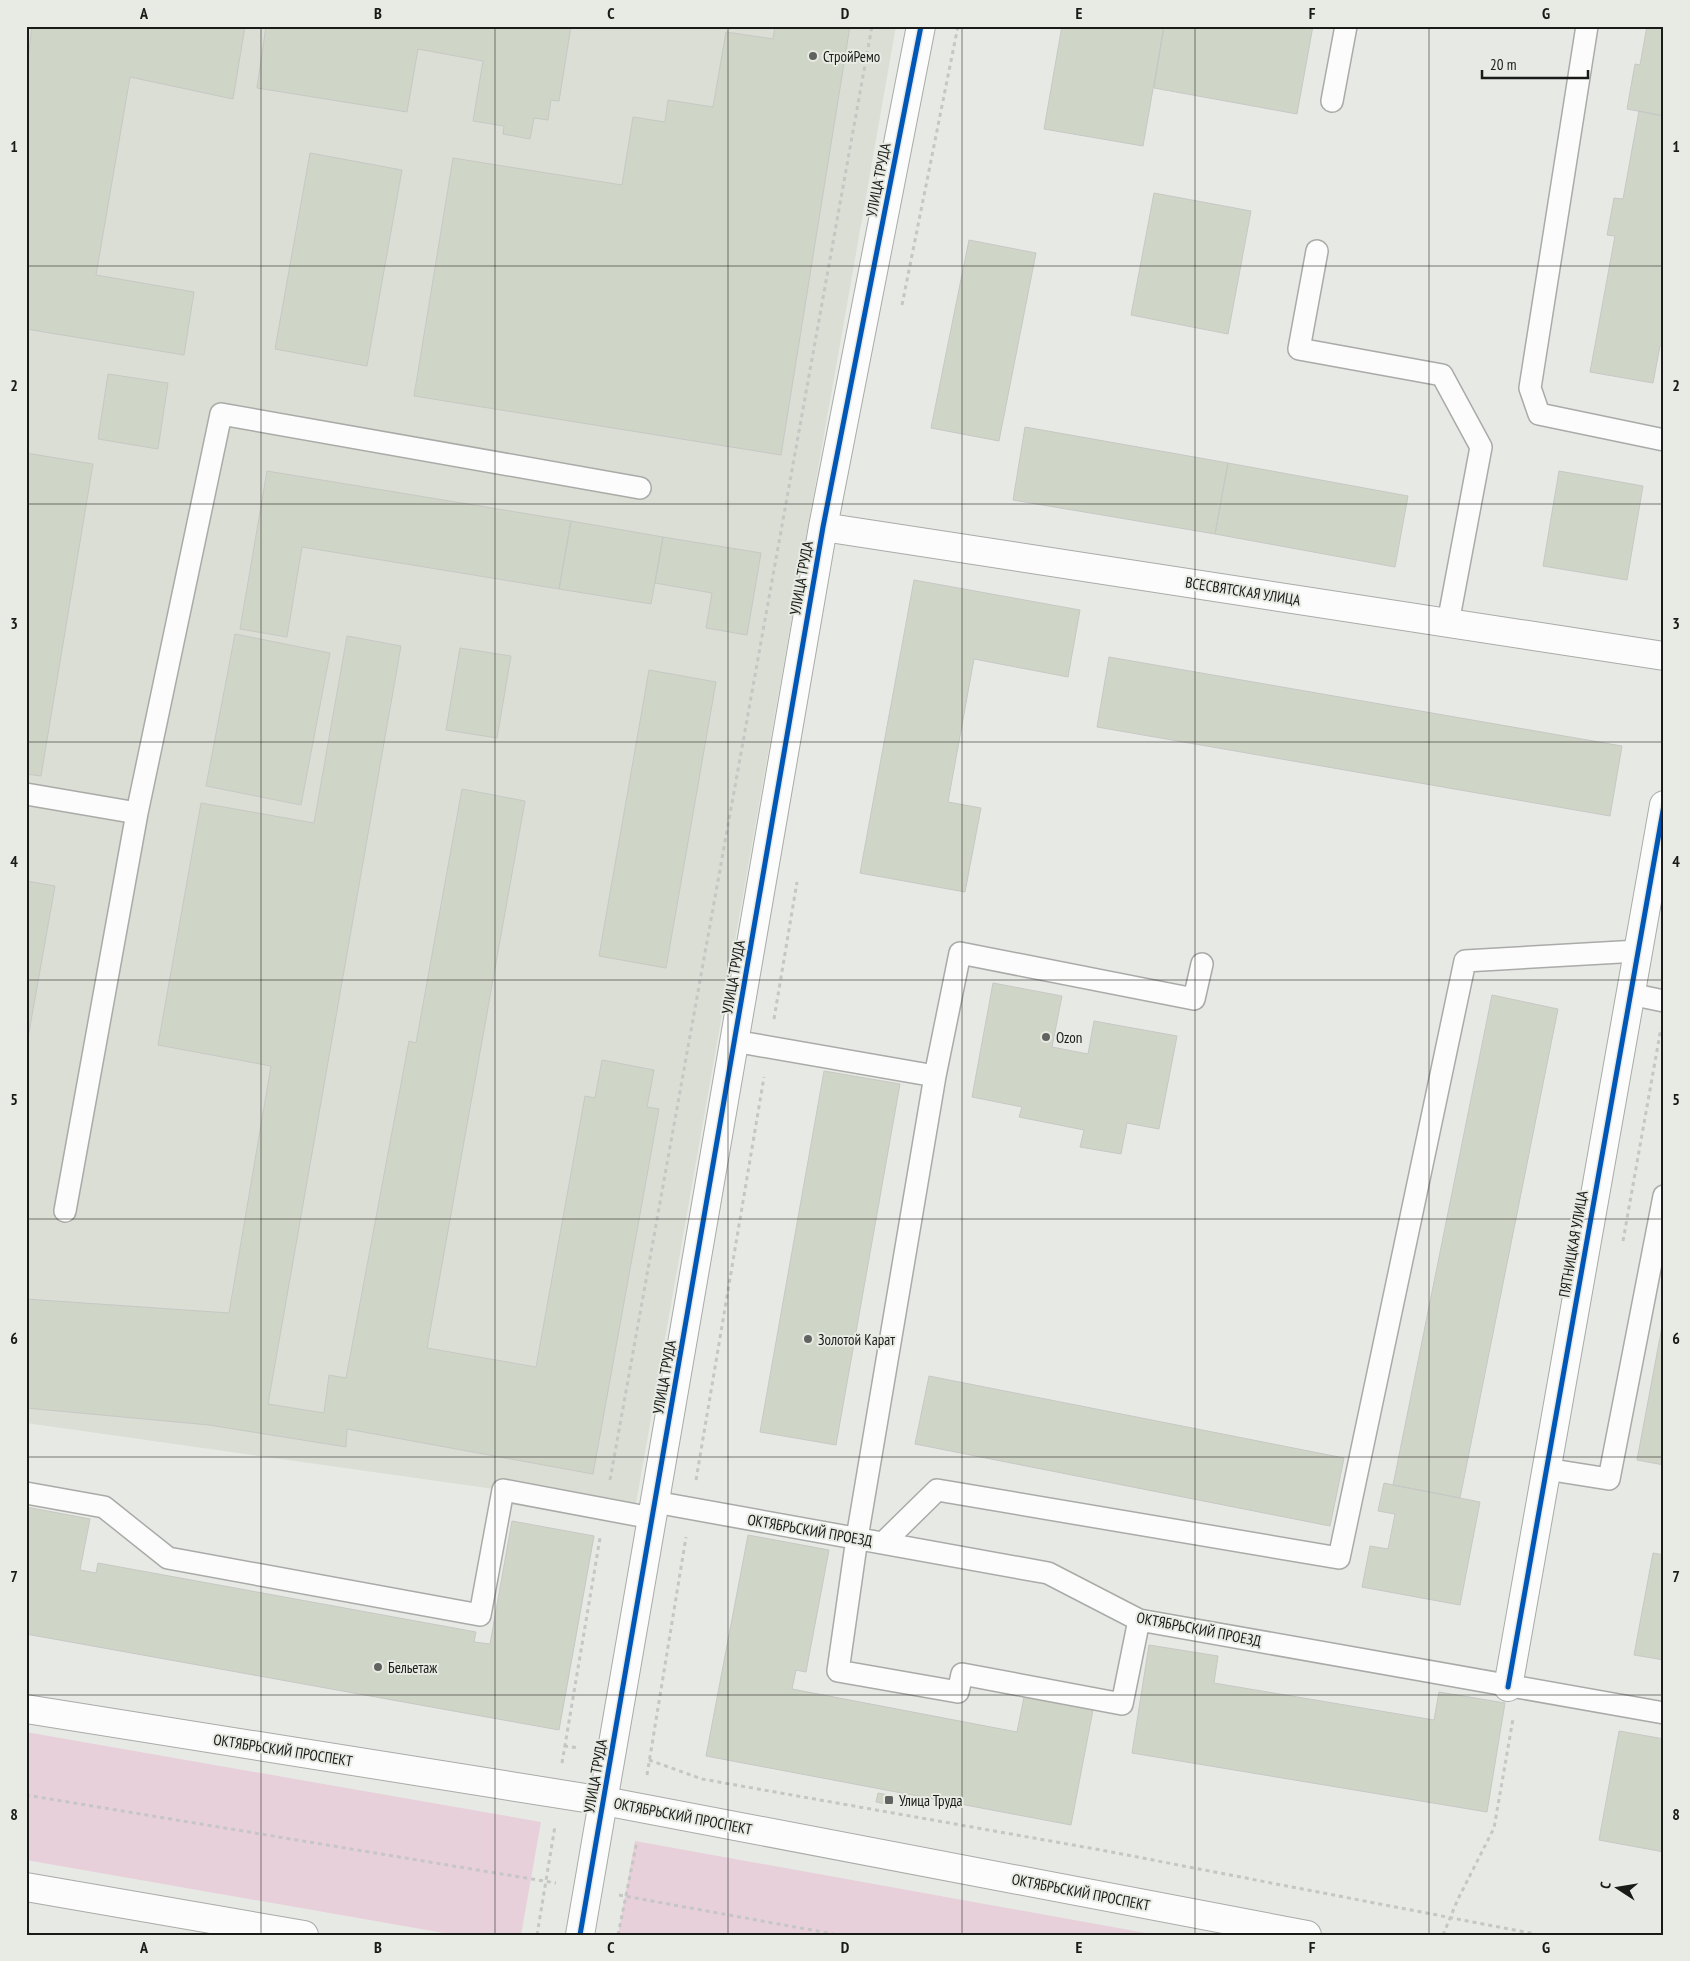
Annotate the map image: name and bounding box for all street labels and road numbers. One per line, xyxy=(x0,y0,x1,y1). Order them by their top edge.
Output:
street label: УЛИЦА ТРУДА xyxy=(862,141,895,218)
street label: УЛИЦА ТРУДА xyxy=(785,539,817,616)
street label: ВСЕСВЯТСКАЯ УЛИЦА xyxy=(1184,573,1303,610)
street label: УЛИЦА ТРУДА xyxy=(717,938,749,1015)
street label: ПЯТНИЦКАЯ УЛИЦА xyxy=(1554,1188,1592,1299)
street label: УЛИЦА ТРУДА xyxy=(648,1338,680,1415)
street label: ОКТЯБРЬСКИЙ ПРОЕЗД xyxy=(746,1510,874,1550)
street label: ОКТЯБРЬСКИЙ ПРОЕЗД xyxy=(1135,1608,1263,1650)
street label: ОКТЯБРЬСКИЙ ПРОСПЕКТ xyxy=(212,1730,354,1770)
street label: УЛИЦА ТРУДА xyxy=(579,1737,611,1814)
street label: ОКТЯБРЬСКИЙ ПРОСПЕКТ xyxy=(612,1793,754,1839)
street label: ОКТЯБРЬСКИЙ ПРОСПЕКТ xyxy=(1010,1869,1152,1915)

